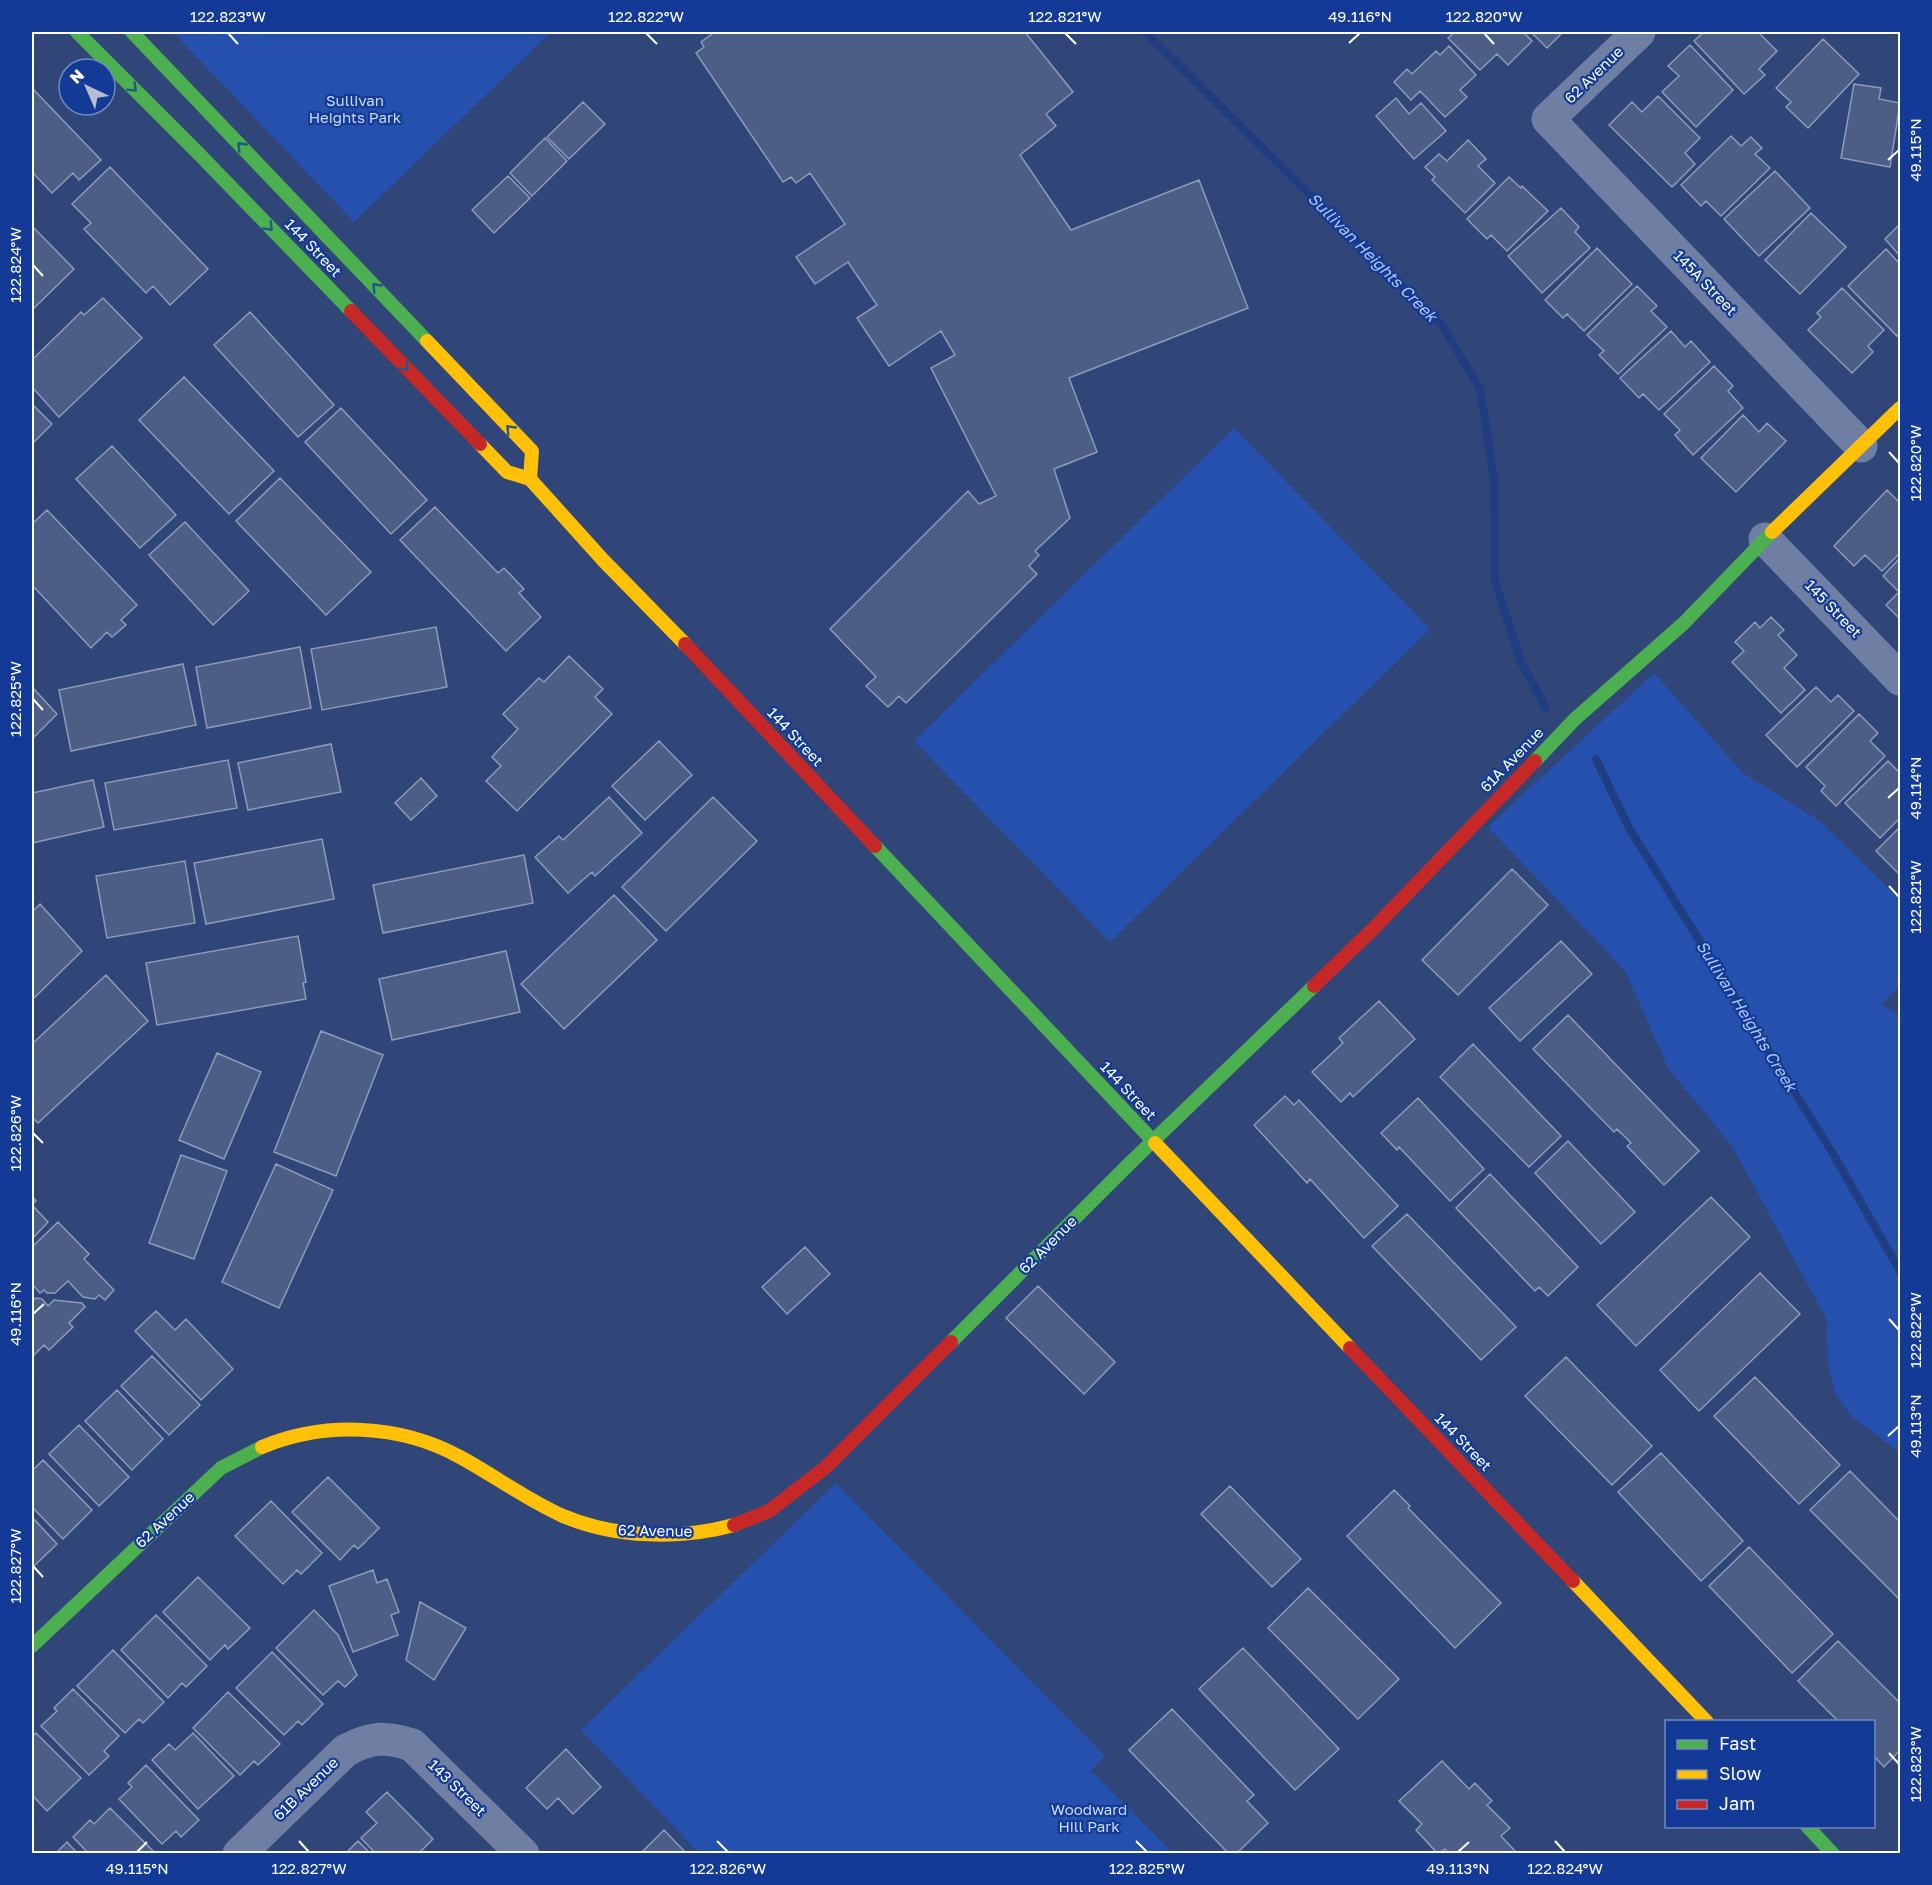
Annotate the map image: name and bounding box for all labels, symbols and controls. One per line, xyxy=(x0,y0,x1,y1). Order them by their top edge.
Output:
text: 122.823°W xyxy=(190,7,266,25)
text: 122.822°W xyxy=(608,7,684,25)
text: 122.821°W xyxy=(1028,7,1102,25)
text: 49.116°N xyxy=(1328,7,1392,25)
text: 122.820°W xyxy=(1446,7,1522,25)
street label: 62 Avenue xyxy=(1560,42,1627,107)
north arrow xyxy=(57,57,117,117)
text: N xyxy=(65,65,88,88)
one-way arrow xyxy=(125,80,136,91)
park label: Sullivan Heights Park xyxy=(309,91,402,126)
text: 49.115°N xyxy=(1906,118,1924,182)
one-way arrow xyxy=(237,143,248,153)
water label: Sullivan Heights Creek xyxy=(1304,188,1443,327)
street label: 144 Street xyxy=(282,215,346,280)
one-way arrow xyxy=(262,220,273,231)
text: 122.824°W xyxy=(6,227,24,303)
street label: 145A Street xyxy=(1670,246,1741,319)
one-way arrow xyxy=(372,284,383,295)
one-way arrow xyxy=(398,361,409,371)
one-way arrow xyxy=(506,425,517,435)
text: 122.820°W xyxy=(1906,425,1924,501)
street label: 145 Street xyxy=(1802,576,1866,641)
text: 122.825°W xyxy=(6,661,24,737)
street label: 144 Street xyxy=(764,703,827,769)
street label: 61A Avenue xyxy=(1476,723,1547,795)
text: 49.114°N xyxy=(1906,757,1924,819)
text: 122.821°W xyxy=(1906,860,1924,934)
water label: Sullivan Heights Creek xyxy=(1692,937,1803,1097)
street label: 144 Street xyxy=(1097,1057,1160,1123)
text: 122.826°W xyxy=(6,1095,24,1171)
street label: 62 Avenue xyxy=(1015,1211,1080,1277)
text: 49.116°N xyxy=(6,1282,24,1346)
text: 122.822°W xyxy=(1906,1292,1924,1368)
text: 49.113°N xyxy=(1906,1394,1924,1458)
street label: 144 Street xyxy=(1432,1409,1496,1474)
street label: 62 Avenue xyxy=(131,1487,198,1551)
street label: 62 Avenue xyxy=(618,1520,693,1540)
text: 122.827°W xyxy=(6,1528,24,1604)
legend xyxy=(1665,1720,1875,1828)
text: 122.823°W xyxy=(1906,1726,1924,1802)
text: Fast xyxy=(1719,1732,1756,1754)
street label: 61B Avenue xyxy=(269,1753,342,1824)
street label: 143 Street xyxy=(425,1755,490,1819)
text: Slow xyxy=(1719,1762,1762,1784)
text: Jam xyxy=(1719,1792,1755,1814)
park label: Woodward Hill Park xyxy=(1051,1800,1127,1835)
text: 49.115°N xyxy=(105,1859,169,1877)
text: 122.827°W xyxy=(271,1859,347,1877)
text: 122.826°W xyxy=(690,1859,766,1877)
text: 122.825°W xyxy=(1109,1859,1185,1877)
text: 49.113°N xyxy=(1426,1859,1490,1877)
text: 122.824°W xyxy=(1527,1859,1603,1877)

